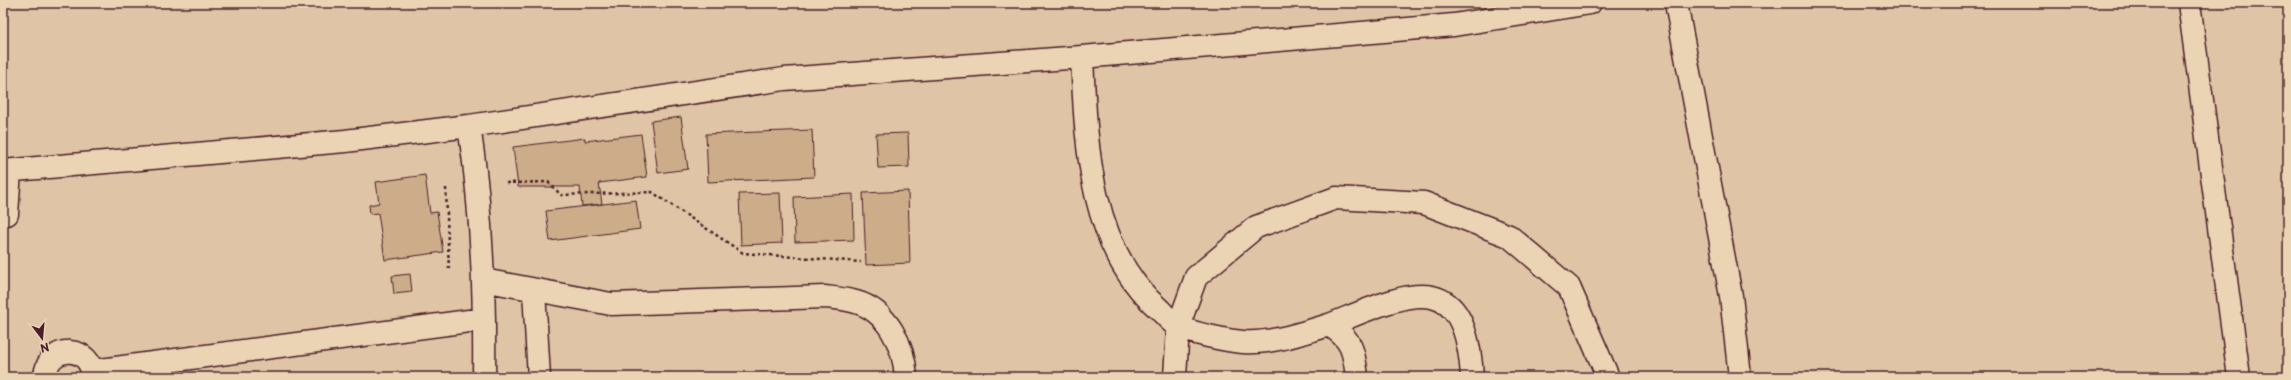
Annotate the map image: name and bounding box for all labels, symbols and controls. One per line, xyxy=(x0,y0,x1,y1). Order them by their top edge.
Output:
north arrow xyxy=(22,318,62,358)
text: N xyxy=(38,339,51,358)

